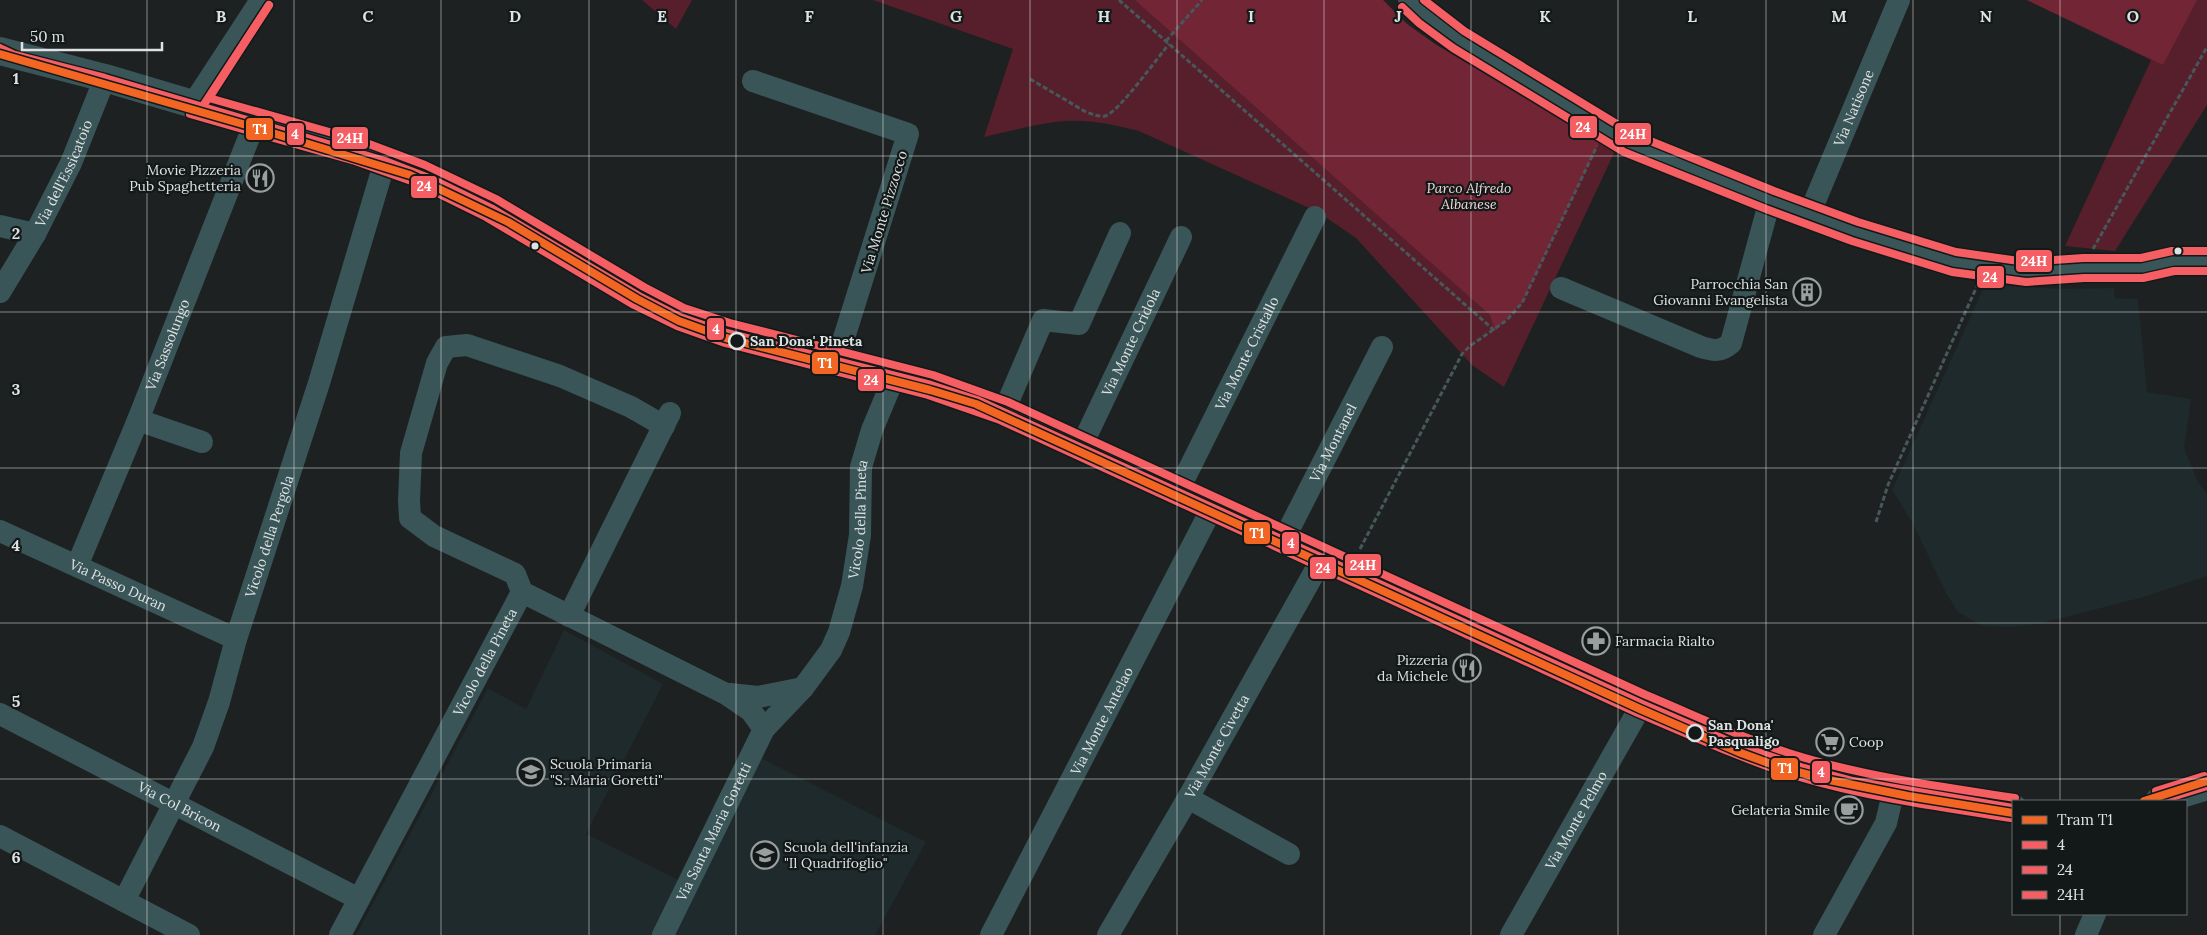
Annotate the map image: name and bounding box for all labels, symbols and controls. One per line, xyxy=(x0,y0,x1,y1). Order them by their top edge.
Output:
text: B xyxy=(216,6,227,26)
text: C xyxy=(362,6,374,26)
text: D xyxy=(509,6,521,26)
text: E xyxy=(657,6,667,26)
text: F xyxy=(804,6,814,26)
text: G xyxy=(950,6,962,26)
text: H xyxy=(1098,6,1111,26)
text: I xyxy=(1248,6,1254,26)
text: J xyxy=(1394,6,1402,26)
text: K xyxy=(1539,6,1551,26)
text: L xyxy=(1687,6,1697,26)
text: M xyxy=(1831,6,1847,26)
text: N xyxy=(1980,6,1992,26)
text: O xyxy=(2127,6,2139,26)
scale bar xyxy=(22,20,162,52)
text: 50 m xyxy=(30,27,65,46)
street label: Via Natisone xyxy=(1829,66,1878,150)
text: 1 xyxy=(13,68,19,88)
line badge: 24 xyxy=(1569,115,1598,139)
street label: Via dell'Essicatoio xyxy=(31,117,96,231)
line badge: T1 xyxy=(245,117,274,141)
text: 24 xyxy=(1575,118,1591,136)
text: T1 xyxy=(253,120,268,138)
line badge: 4 xyxy=(286,122,305,146)
line badge: 24H xyxy=(1614,122,1652,146)
text: 4 xyxy=(291,125,299,143)
text: 24H xyxy=(1620,125,1646,143)
line badge: 24H xyxy=(331,126,369,150)
text: 24H xyxy=(337,129,363,147)
street label: Via Monte Pizzocco xyxy=(856,148,911,277)
place label: Movie Pizzeria Pub Spaghetteria xyxy=(129,161,241,195)
restaurant icon: Movie Pizzeria Pub Spaghetteria xyxy=(245,163,275,193)
line badge: 24 xyxy=(410,175,438,199)
text: 24 xyxy=(416,177,432,195)
park label: Parco Alfredo Albanese xyxy=(1427,179,1511,213)
text: 2 xyxy=(12,223,20,243)
unlabelled marker xyxy=(530,241,540,251)
unlabelled marker xyxy=(2173,246,2183,256)
line badge: 24H xyxy=(2015,249,2053,273)
text: 24H xyxy=(2021,252,2047,270)
line badge: 24 xyxy=(1976,265,2005,289)
text: 24 xyxy=(1982,268,1998,286)
place label: Parrocchia San Giovanni Evangelista xyxy=(1653,275,1788,309)
building icon: Parrocchia San Giovanni Evangelista xyxy=(1792,277,1822,307)
street label: Via Monte Cridola xyxy=(1097,285,1164,400)
street label: Via Monte Cristallo xyxy=(1211,294,1283,414)
street label: Via Sassolungo xyxy=(141,297,194,394)
line badge: 4 xyxy=(706,317,725,341)
text: 4 xyxy=(712,320,720,338)
marker: San Dona' Pineta xyxy=(728,332,746,350)
place label: San Dona' Pineta xyxy=(750,332,863,350)
line badge: T1 xyxy=(811,351,839,375)
text: T1 xyxy=(818,354,833,372)
line badge: 24 xyxy=(857,368,885,392)
text: 24 xyxy=(863,371,879,389)
text: 3 xyxy=(12,379,21,399)
street label: Via Montanel xyxy=(1305,400,1361,486)
street label: Vicolo della Pineta xyxy=(844,457,872,581)
street label: Vicolo della Pergola xyxy=(241,473,298,601)
line badge: T1 xyxy=(1243,521,1271,545)
text: T1 xyxy=(1250,524,1265,542)
line badge: 4 xyxy=(1281,531,1300,555)
text: 4 xyxy=(1287,534,1295,552)
text: 4 xyxy=(12,535,21,555)
line badge: 24H xyxy=(1344,553,1382,577)
street label: Via Passo Duran xyxy=(66,555,170,615)
line badge: 24 xyxy=(1309,556,1337,580)
text: 24H xyxy=(1350,556,1376,574)
text: 24 xyxy=(1315,559,1331,577)
street label: Vicolo della Pineta xyxy=(448,605,521,720)
pharmacy icon: Farmacia Rialto xyxy=(1581,626,1611,656)
place label: Farmacia Rialto xyxy=(1615,632,1715,650)
place label: Pizzeria da Michele xyxy=(1377,651,1448,685)
restaurant icon: Pizzeria da Michele xyxy=(1452,653,1482,683)
street label: Via Monte Antelao xyxy=(1066,664,1137,779)
text: 5 xyxy=(12,691,21,711)
street label: Via Monte Civetta xyxy=(1180,691,1253,802)
place label: San Dona' Pasqualigo xyxy=(1708,716,1780,750)
marker: San Dona' Pasqualigo xyxy=(1686,724,1704,742)
supermarket icon: Coop xyxy=(1815,727,1845,757)
place label: Coop xyxy=(1849,733,1884,751)
place label: Scuola Primaria "S. Maria Goretti" xyxy=(550,755,663,789)
school or university icon: Scuola Primaria "S. Maria Goretti" xyxy=(516,757,546,787)
line badge: T1 xyxy=(1770,757,1799,781)
street label: Via Santa Maria Goretti xyxy=(672,759,755,905)
text: T1 xyxy=(1778,759,1793,777)
line badge: 4 xyxy=(1811,760,1831,784)
text: 4 xyxy=(1817,763,1825,781)
street label: Via Monte Pelmo xyxy=(1541,768,1611,873)
street label: Via Col Bricon xyxy=(134,777,225,836)
cafe icon: Gelateria Smile xyxy=(1834,795,1864,825)
legend xyxy=(2012,800,2187,915)
place label: Gelateria Smile xyxy=(1731,801,1830,819)
text: Tram T1 xyxy=(2057,810,2113,829)
text: 4 xyxy=(2057,835,2065,854)
place label: Scuola dell'infanzia "Il Quadrifoglio" xyxy=(784,838,908,872)
school or university icon: Scuola dell'infanzia "Il Quadrifoglio" xyxy=(750,840,780,870)
text: 6 xyxy=(11,847,21,867)
text: 24 xyxy=(2057,860,2073,879)
text: 24H xyxy=(2057,885,2085,904)

